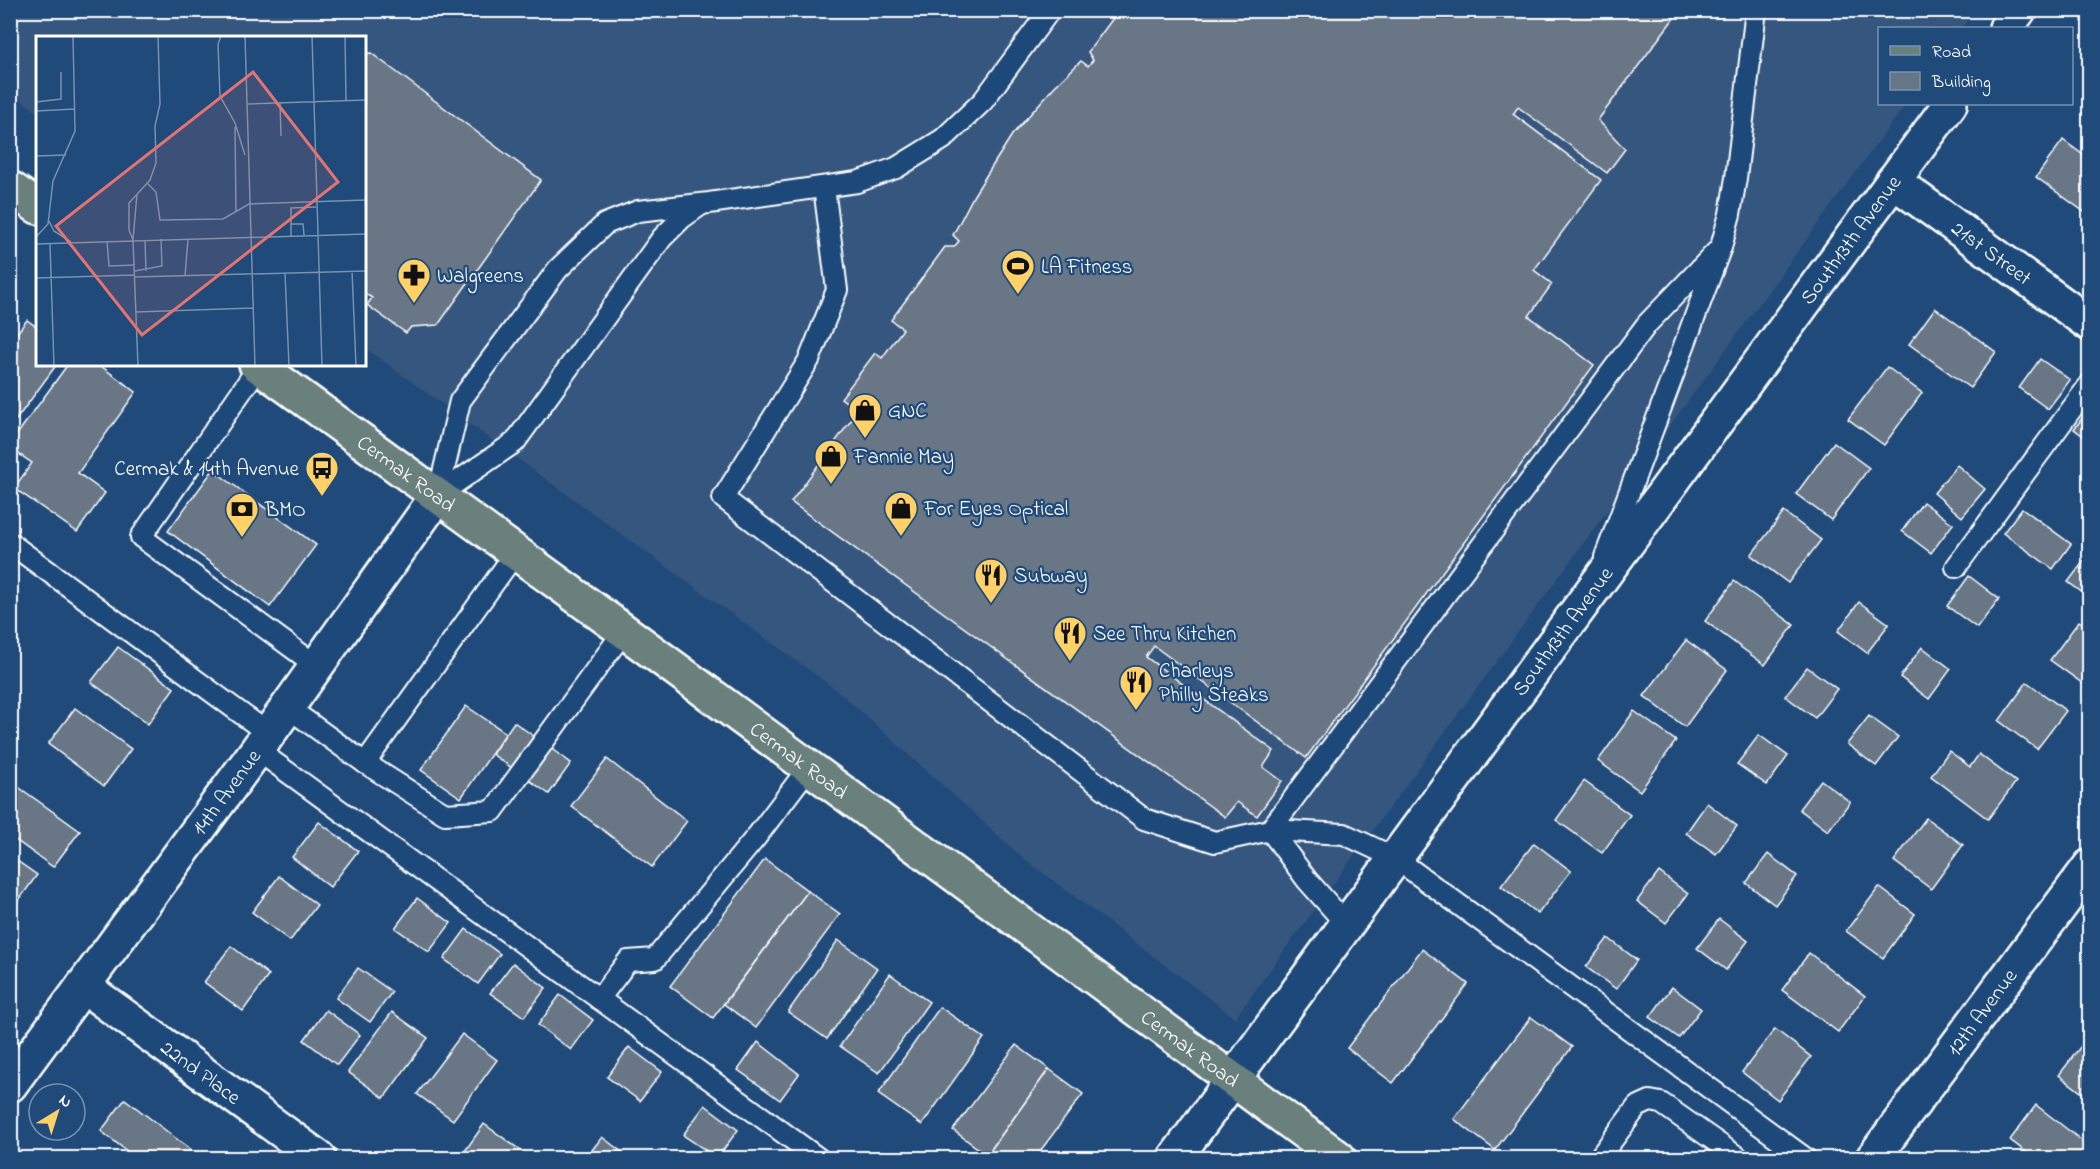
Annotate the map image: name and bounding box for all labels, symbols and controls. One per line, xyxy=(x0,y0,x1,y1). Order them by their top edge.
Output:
legend xyxy=(1878,27,2073,105)
inset map xyxy=(36,36,366,366)
text: Road xyxy=(1932,40,1971,66)
text: Building xyxy=(1931,70,1991,97)
street label: South13th Avenue xyxy=(1794,169,1910,312)
street label: 21st Street xyxy=(1944,215,2037,294)
sports icon: LA Fitness xyxy=(1000,248,1036,295)
place label: LA Fitness xyxy=(1041,253,1133,283)
pharmacy icon: Walgreens xyxy=(396,257,432,304)
place label: Walgreens xyxy=(437,262,524,294)
shop icon: GNC xyxy=(847,392,883,439)
place label: GNC xyxy=(888,397,927,427)
street label: Cermak Road xyxy=(350,429,461,521)
shop icon: Fannie May xyxy=(813,438,849,485)
place label: Fannie May xyxy=(853,443,954,475)
bus stop icon: Cermak & 14th Avenue xyxy=(304,450,340,497)
place label: Cermak & 14th Avenue xyxy=(114,455,300,485)
shop icon: For Eyes Optical xyxy=(883,490,919,537)
bank icon: BMO xyxy=(224,491,260,538)
place label: For Eyes Optical xyxy=(923,495,1068,527)
place label: BMO xyxy=(264,496,306,526)
restaurant icon: Subway xyxy=(973,557,1009,604)
street label: South13th Avenue xyxy=(1506,561,1622,703)
place label: Subway xyxy=(1014,562,1087,594)
restaurant icon: See Thru Kitchen xyxy=(1052,615,1088,662)
place label: See Thru Kitchen xyxy=(1093,620,1236,650)
place label: Charleys Philly Steaks xyxy=(1159,657,1269,713)
restaurant icon: Charleys Philly Steaks xyxy=(1118,664,1154,711)
street label: Cermak Road xyxy=(742,715,853,808)
street label: 14th Avenue xyxy=(186,743,270,843)
street label: 12th Avenue xyxy=(1941,963,2026,1063)
street label: Cermak Road xyxy=(1134,1004,1244,1096)
street label: 22nd Place xyxy=(153,1034,247,1113)
north arrow xyxy=(27,1082,87,1142)
text: N xyxy=(53,1089,77,1115)

